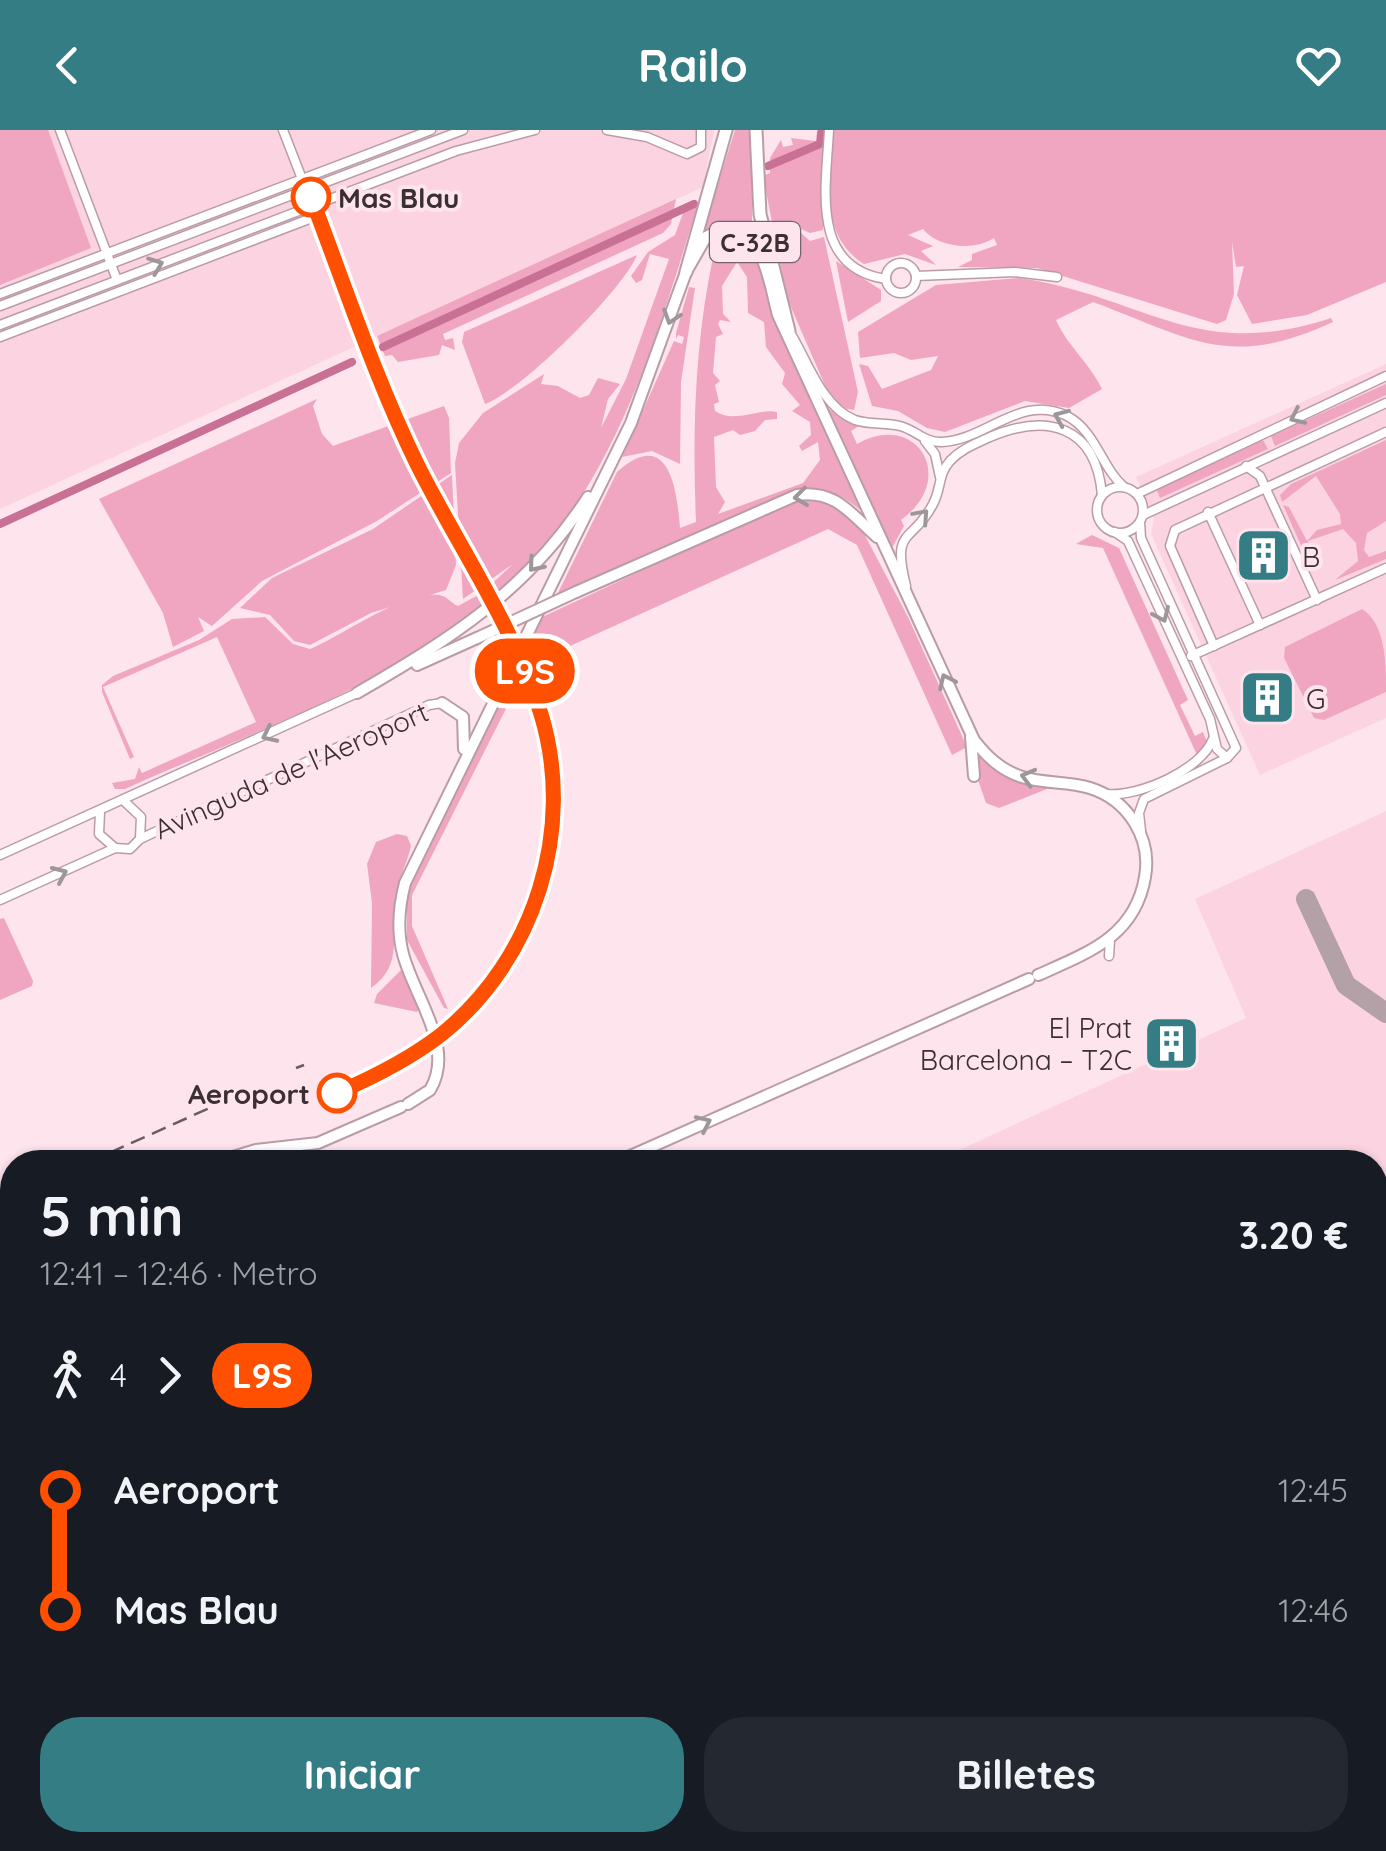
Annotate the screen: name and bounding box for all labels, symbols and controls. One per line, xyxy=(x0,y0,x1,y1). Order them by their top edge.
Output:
text: Railo xyxy=(638,37,748,93)
icon: back xyxy=(40,38,95,93)
icon: heart xyxy=(1291,38,1346,93)
marker: Mas Blau xyxy=(292,178,330,216)
place label: Mas Blau xyxy=(338,180,459,215)
road number: C-32B xyxy=(710,222,800,262)
one-way arrow xyxy=(147,256,164,277)
one-way arrow xyxy=(663,308,683,325)
one-way arrow xyxy=(1290,405,1308,425)
one-way arrow xyxy=(1053,408,1071,428)
one-way arrow xyxy=(793,486,809,507)
one-way arrow xyxy=(911,509,929,528)
building icon: B xyxy=(1233,526,1293,586)
place label: B xyxy=(1302,539,1320,574)
one-way arrow xyxy=(529,554,547,572)
one-way arrow xyxy=(1149,605,1169,623)
line badge: L9S xyxy=(468,638,582,704)
text: L9S xyxy=(495,649,555,693)
building icon: G xyxy=(1237,668,1297,728)
one-way arrow xyxy=(938,673,958,691)
place label: G xyxy=(1306,681,1325,716)
street label: Avinguda de l'Aeroport xyxy=(148,694,434,846)
one-way arrow xyxy=(261,723,279,743)
one-way arrow xyxy=(1020,768,1037,789)
one-way arrow xyxy=(50,866,68,886)
place label: El Prat Barcelona – T2C xyxy=(920,1010,1132,1077)
building icon: El Prat Barcelona – T2C xyxy=(1141,1013,1201,1073)
marker: Aeroport xyxy=(318,1074,356,1112)
place label: Aeroport xyxy=(188,1076,310,1111)
one-way arrow xyxy=(694,1115,712,1135)
text: 5 min xyxy=(40,1181,184,1250)
text: 3.20 € xyxy=(1239,1211,1348,1259)
text: 12:41 – 12:46 · Metro xyxy=(40,1253,318,1293)
icon: walk xyxy=(40,1348,95,1403)
icon: forward xyxy=(142,1348,197,1403)
text: L9S xyxy=(232,1353,292,1397)
text: 4 xyxy=(110,1355,127,1395)
text: Aeroport xyxy=(114,1466,280,1514)
text: 12:45 xyxy=(1278,1470,1348,1510)
text: Mas Blau xyxy=(114,1586,279,1634)
text: 12:46 xyxy=(1278,1590,1348,1630)
button: Iniciar xyxy=(40,1717,684,1832)
button: Billetes xyxy=(704,1717,1348,1832)

